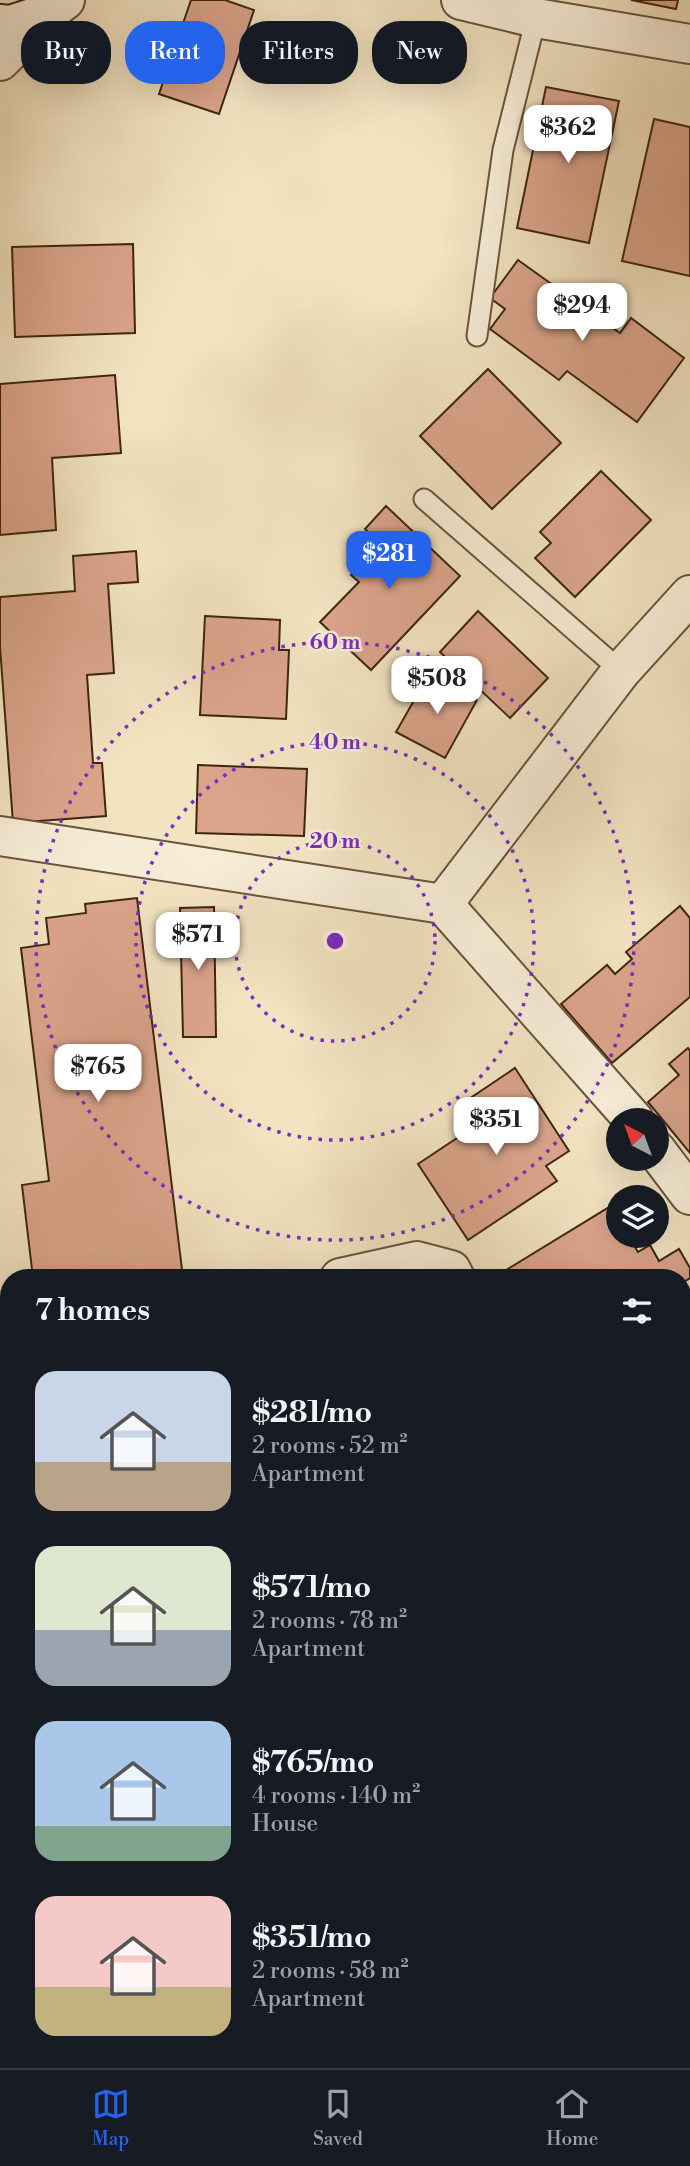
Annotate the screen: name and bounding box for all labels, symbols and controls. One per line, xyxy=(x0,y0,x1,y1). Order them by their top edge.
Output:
chip: Buy xyxy=(21,21,111,84)
chip: Rent xyxy=(125,21,225,84)
chip: Filters xyxy=(239,21,358,84)
chip: New xyxy=(372,21,467,84)
pin: $362 xyxy=(527,106,609,165)
text: $362 xyxy=(540,114,596,142)
pin: $294 xyxy=(541,284,623,343)
text: $294 xyxy=(553,292,611,320)
pin: $281 xyxy=(348,532,430,591)
text: $281 xyxy=(362,540,416,568)
text: 60 m xyxy=(310,630,360,656)
pin: $508 xyxy=(396,656,478,716)
text: $508 xyxy=(407,665,467,693)
text: 40 m xyxy=(309,730,361,756)
text: 20 m xyxy=(310,829,360,855)
pin: $571 xyxy=(157,912,239,972)
text: $571 xyxy=(172,921,224,949)
centre of rings xyxy=(323,929,347,953)
pin: $765 xyxy=(57,1044,139,1104)
text: $765 xyxy=(71,1053,125,1081)
pin: $351 xyxy=(455,1098,537,1157)
text: $351 xyxy=(470,1106,522,1134)
north arrow xyxy=(606,1108,668,1171)
map controls xyxy=(606,1108,669,1248)
button: layers xyxy=(606,1185,669,1248)
text: 7 homes xyxy=(35,1292,150,1330)
icon: filters xyxy=(618,1292,656,1330)
text: $281/mo xyxy=(252,1394,372,1432)
icon: home xyxy=(91,1399,175,1483)
text: 2 rooms · 52 m² xyxy=(252,1432,408,1460)
text: Apartment xyxy=(252,1460,365,1488)
text: $571/mo xyxy=(252,1569,371,1607)
icon: home xyxy=(91,1574,175,1658)
text: 2 rooms · 78 m² xyxy=(252,1607,407,1635)
text: Apartment xyxy=(252,1635,365,1663)
text: $765/mo xyxy=(252,1744,374,1782)
icon: home xyxy=(91,1749,175,1833)
text: 4 rooms · 140 m² xyxy=(252,1782,420,1810)
text: House xyxy=(252,1810,318,1838)
text: $351/mo xyxy=(252,1919,372,1957)
icon: home xyxy=(91,1924,175,2008)
text: 2 rooms · 58 m² xyxy=(252,1957,409,1985)
text: Apartment xyxy=(252,1985,365,2013)
tab: Map xyxy=(92,2085,130,2151)
tab: Saved xyxy=(313,2085,363,2151)
tab: Home xyxy=(546,2085,598,2151)

